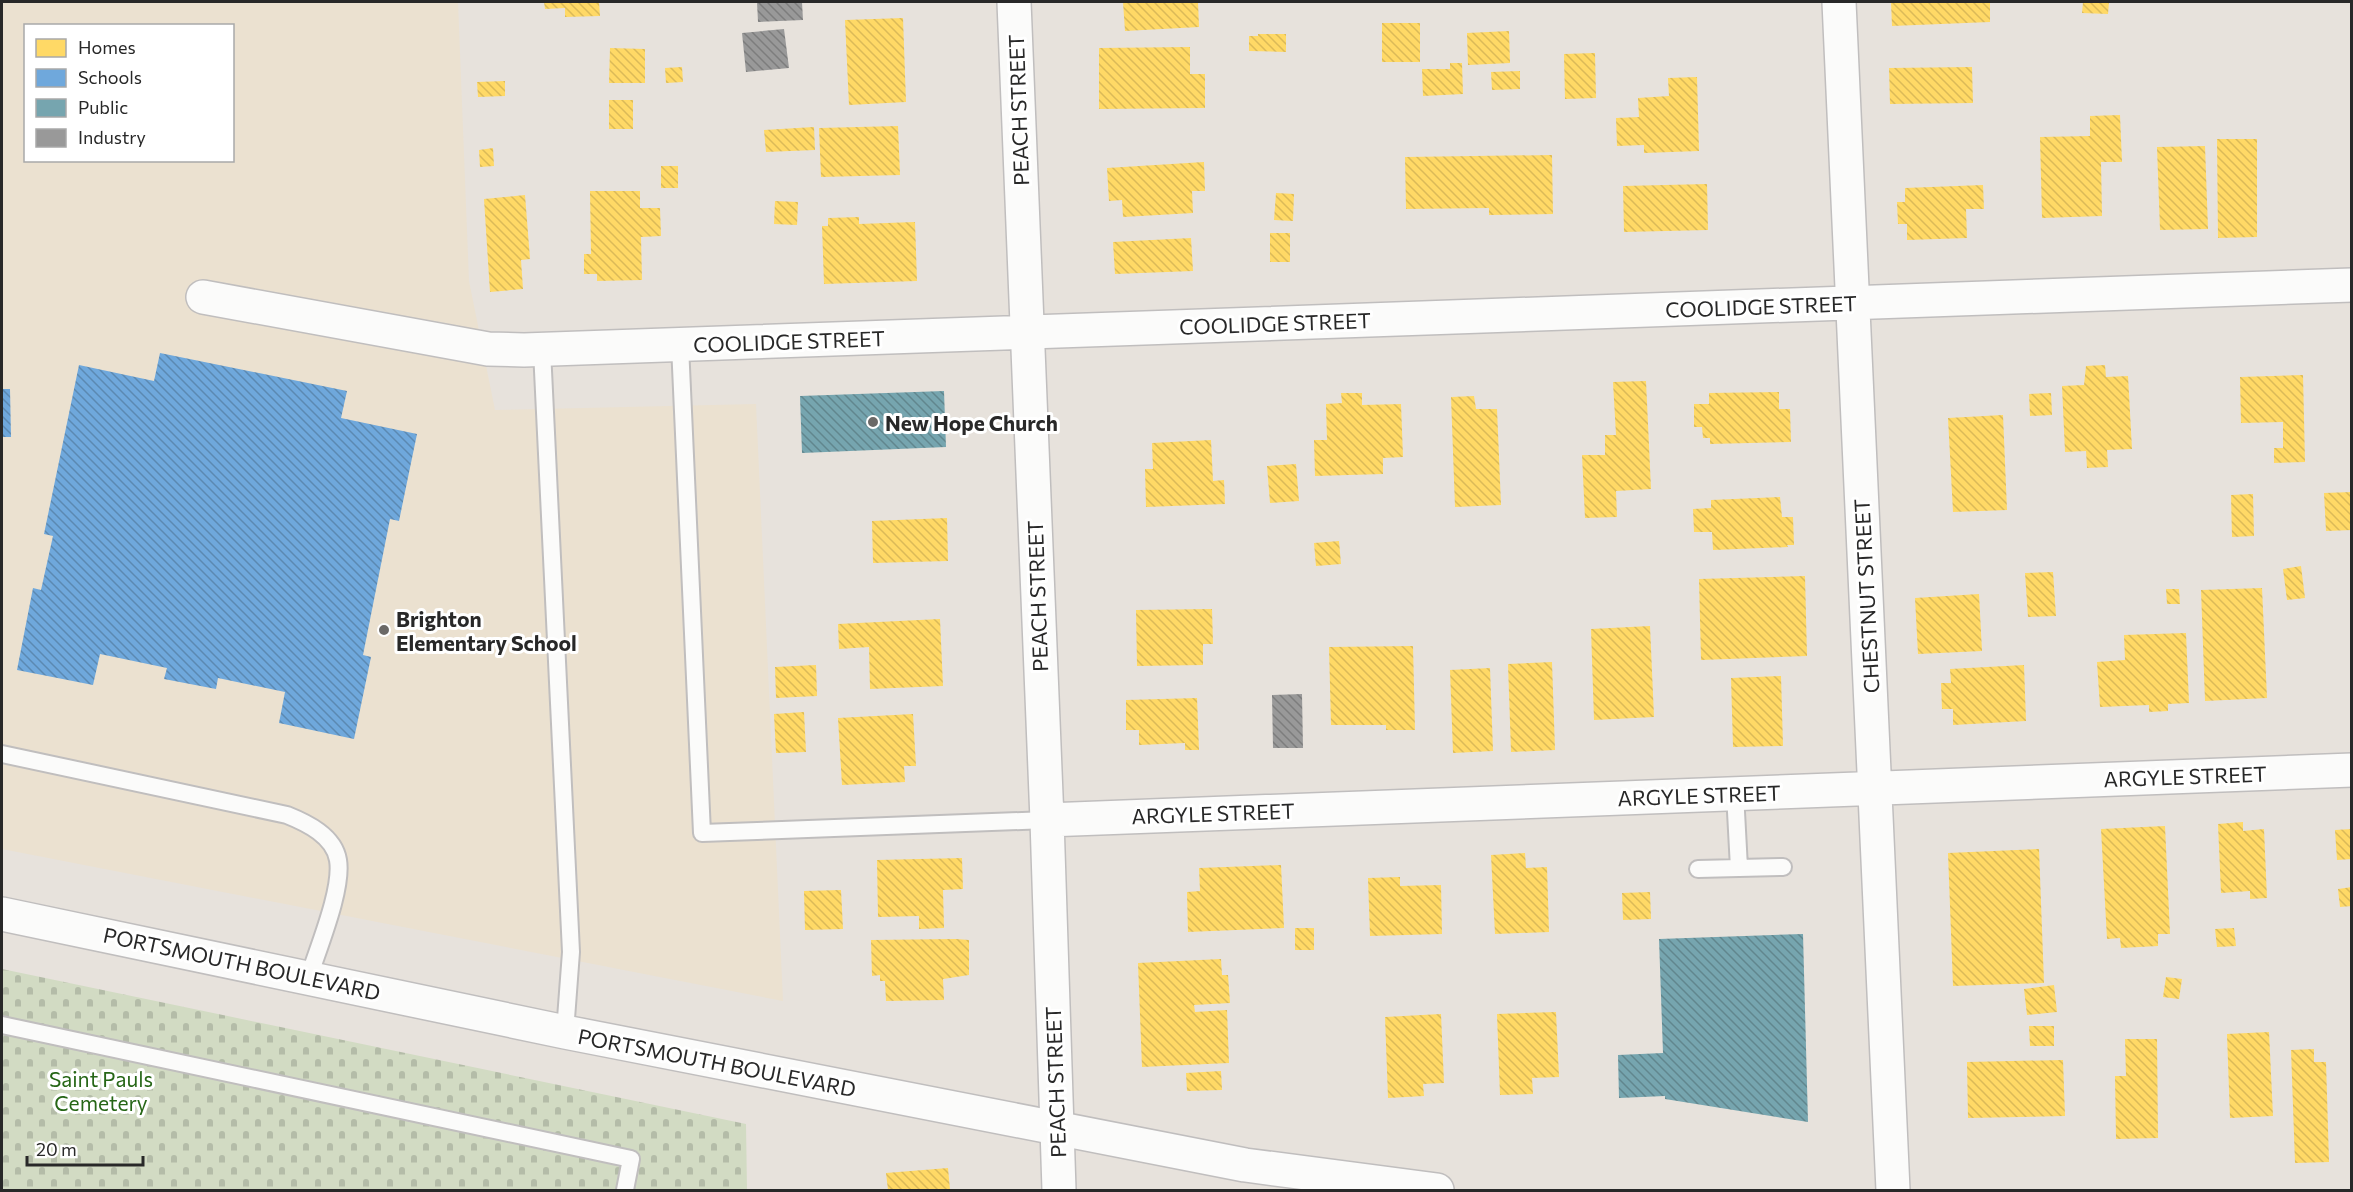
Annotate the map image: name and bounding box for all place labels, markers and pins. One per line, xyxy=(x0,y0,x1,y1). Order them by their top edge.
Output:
place label: New Hope Church xyxy=(885,410,1058,435)
marker: New Hope Church xyxy=(866,415,880,429)
place label: Brighton Elementary School xyxy=(396,606,577,655)
marker: Brighton Elementary School xyxy=(377,623,391,637)

